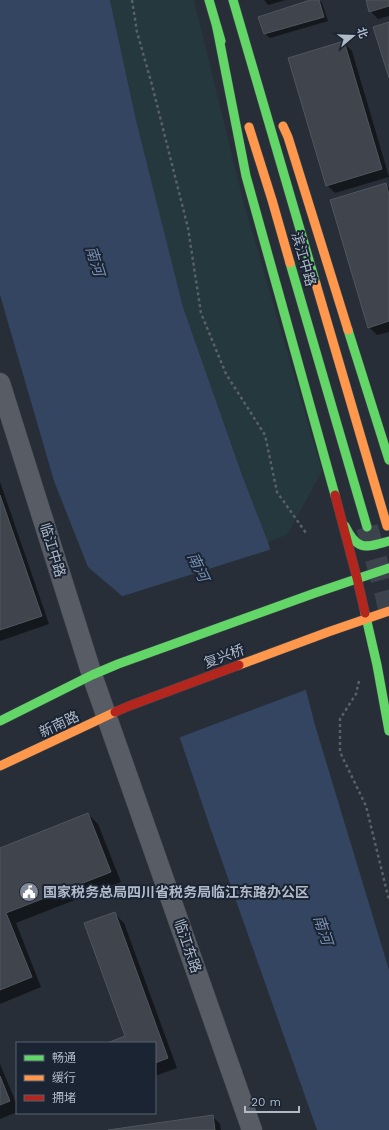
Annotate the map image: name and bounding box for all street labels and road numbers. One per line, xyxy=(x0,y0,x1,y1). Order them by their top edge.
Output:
street label: 滨江中路 xyxy=(289,230,319,288)
street label: 临江中路 xyxy=(37,521,69,579)
street label: 复兴桥 xyxy=(202,641,246,671)
street label: 新南路 xyxy=(37,708,81,740)
street label: 临江东路 xyxy=(171,917,205,975)

